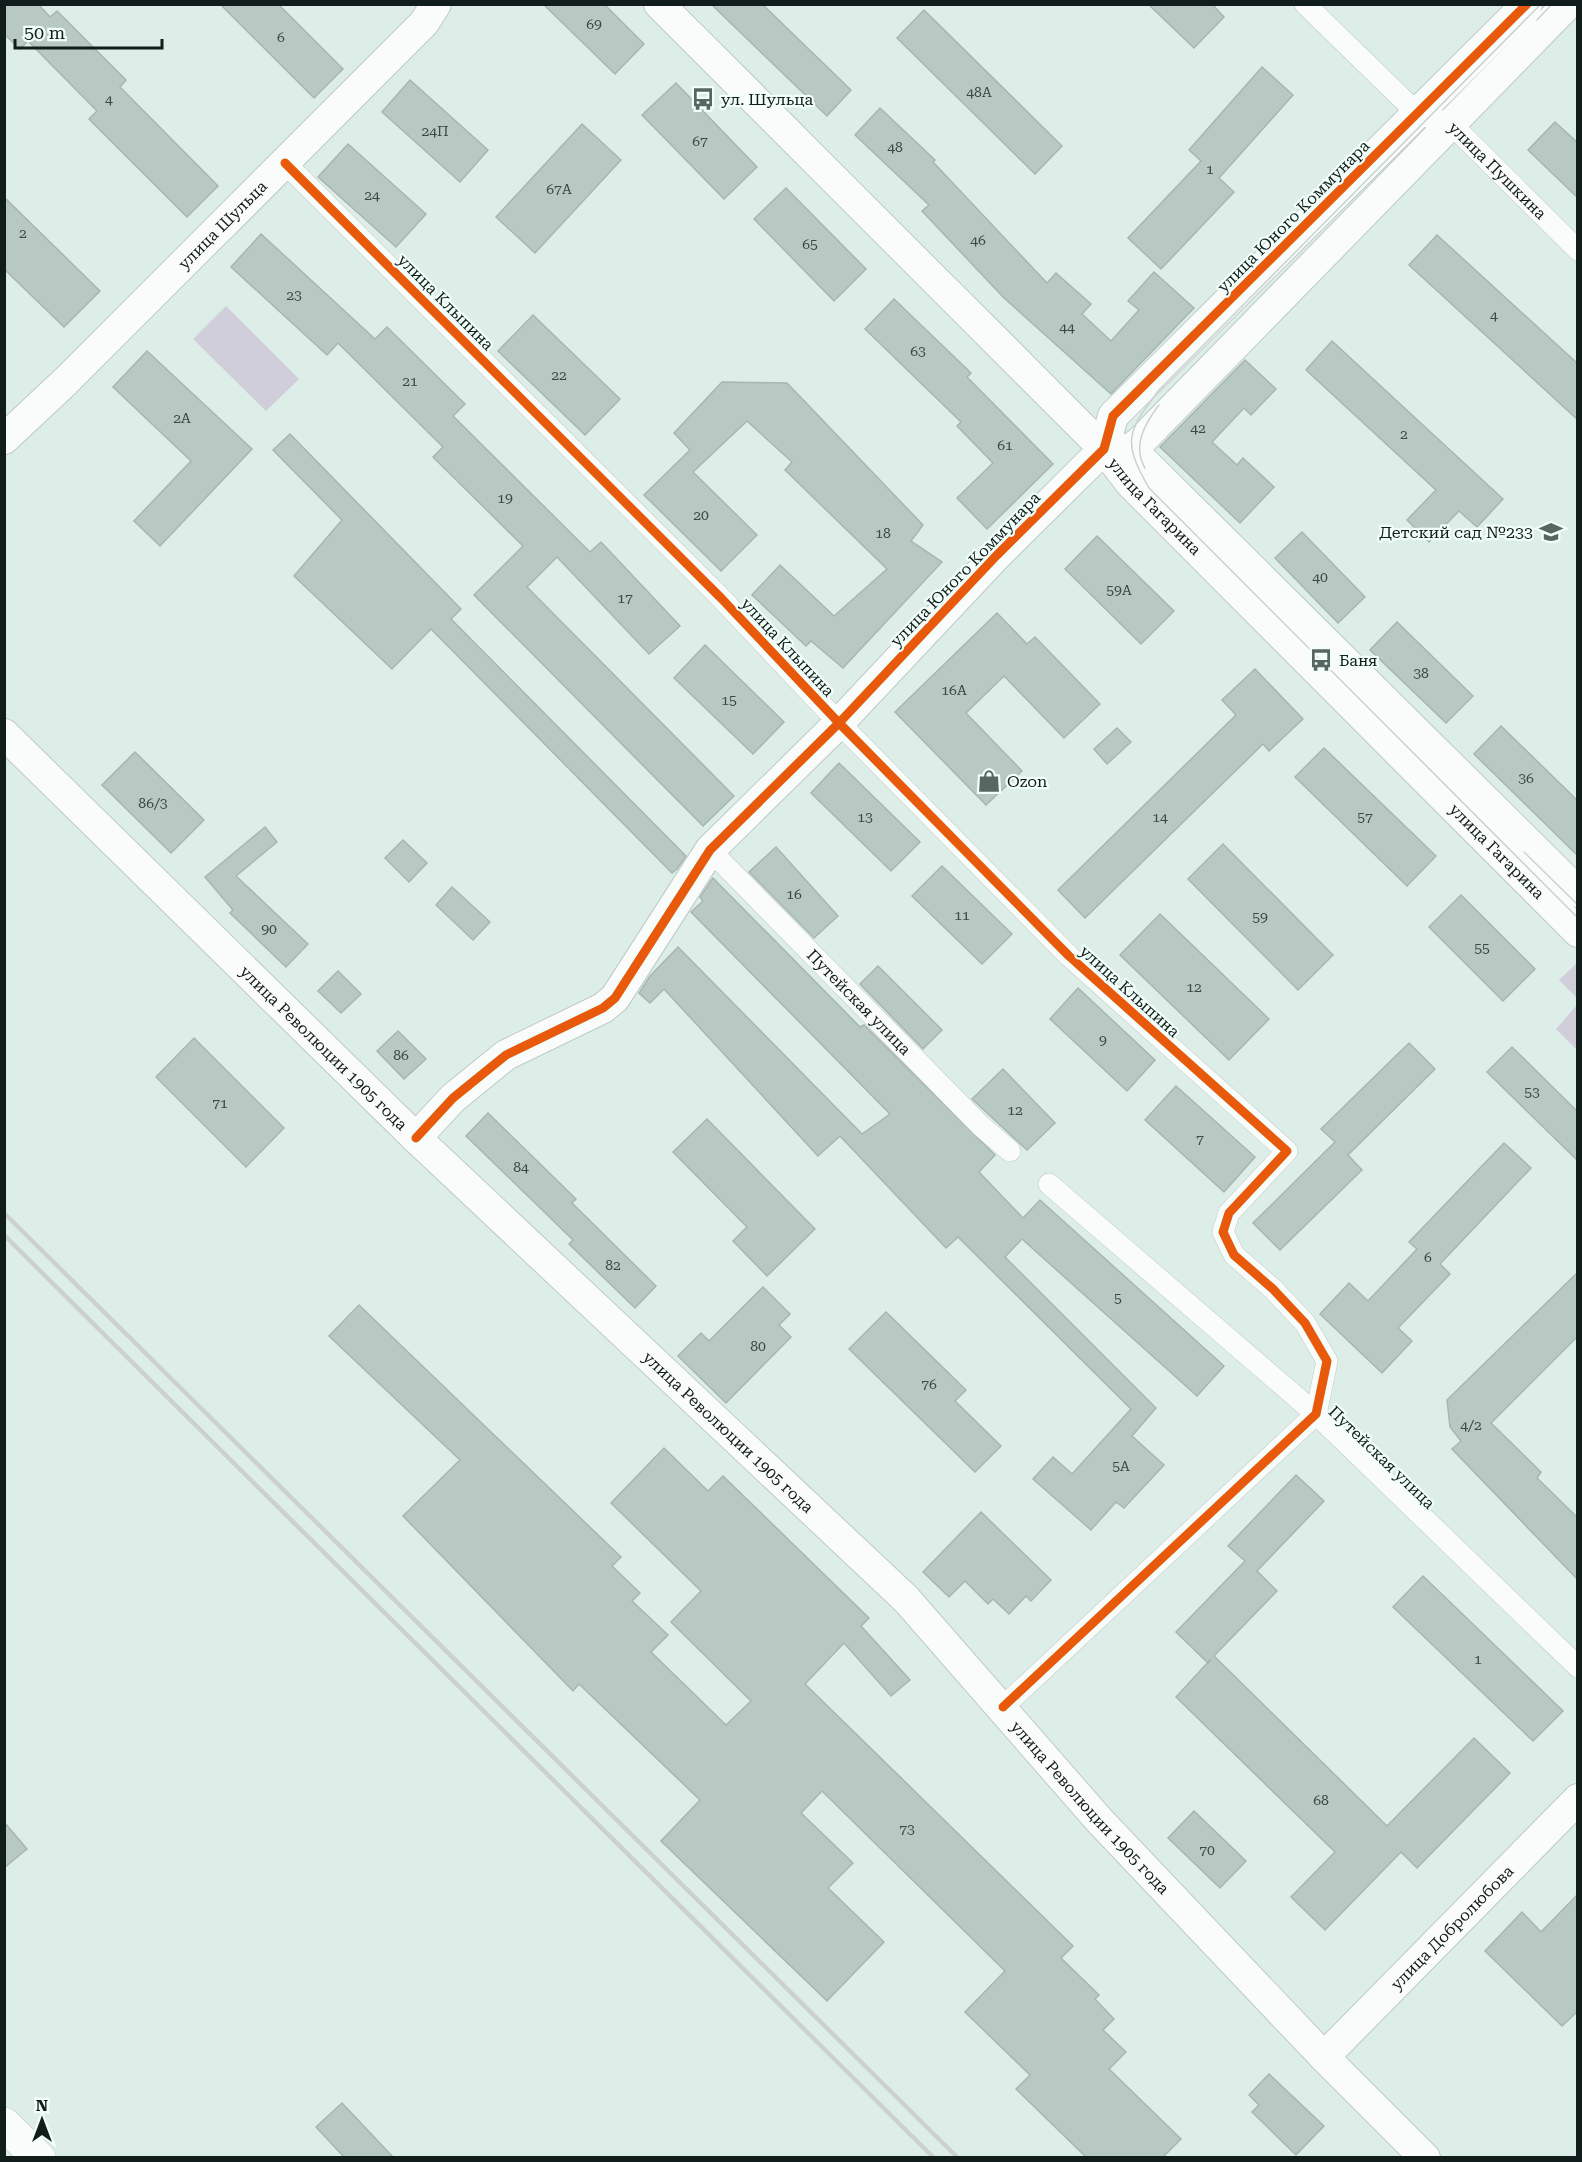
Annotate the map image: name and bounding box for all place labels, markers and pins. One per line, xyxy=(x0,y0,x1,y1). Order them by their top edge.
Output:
bus stop icon: ул. Шульца xyxy=(690,86,716,112)
place label: ул. Шульца xyxy=(721,90,813,109)
school or university icon: Детский сад №233 xyxy=(1538,519,1564,545)
place label: Детский сад №233 xyxy=(1379,523,1533,542)
bus stop icon: Баня xyxy=(1308,647,1334,673)
place label: Баня xyxy=(1339,651,1378,670)
shop icon: Ozon xyxy=(976,768,1002,794)
place label: Ozon xyxy=(1007,772,1047,791)

